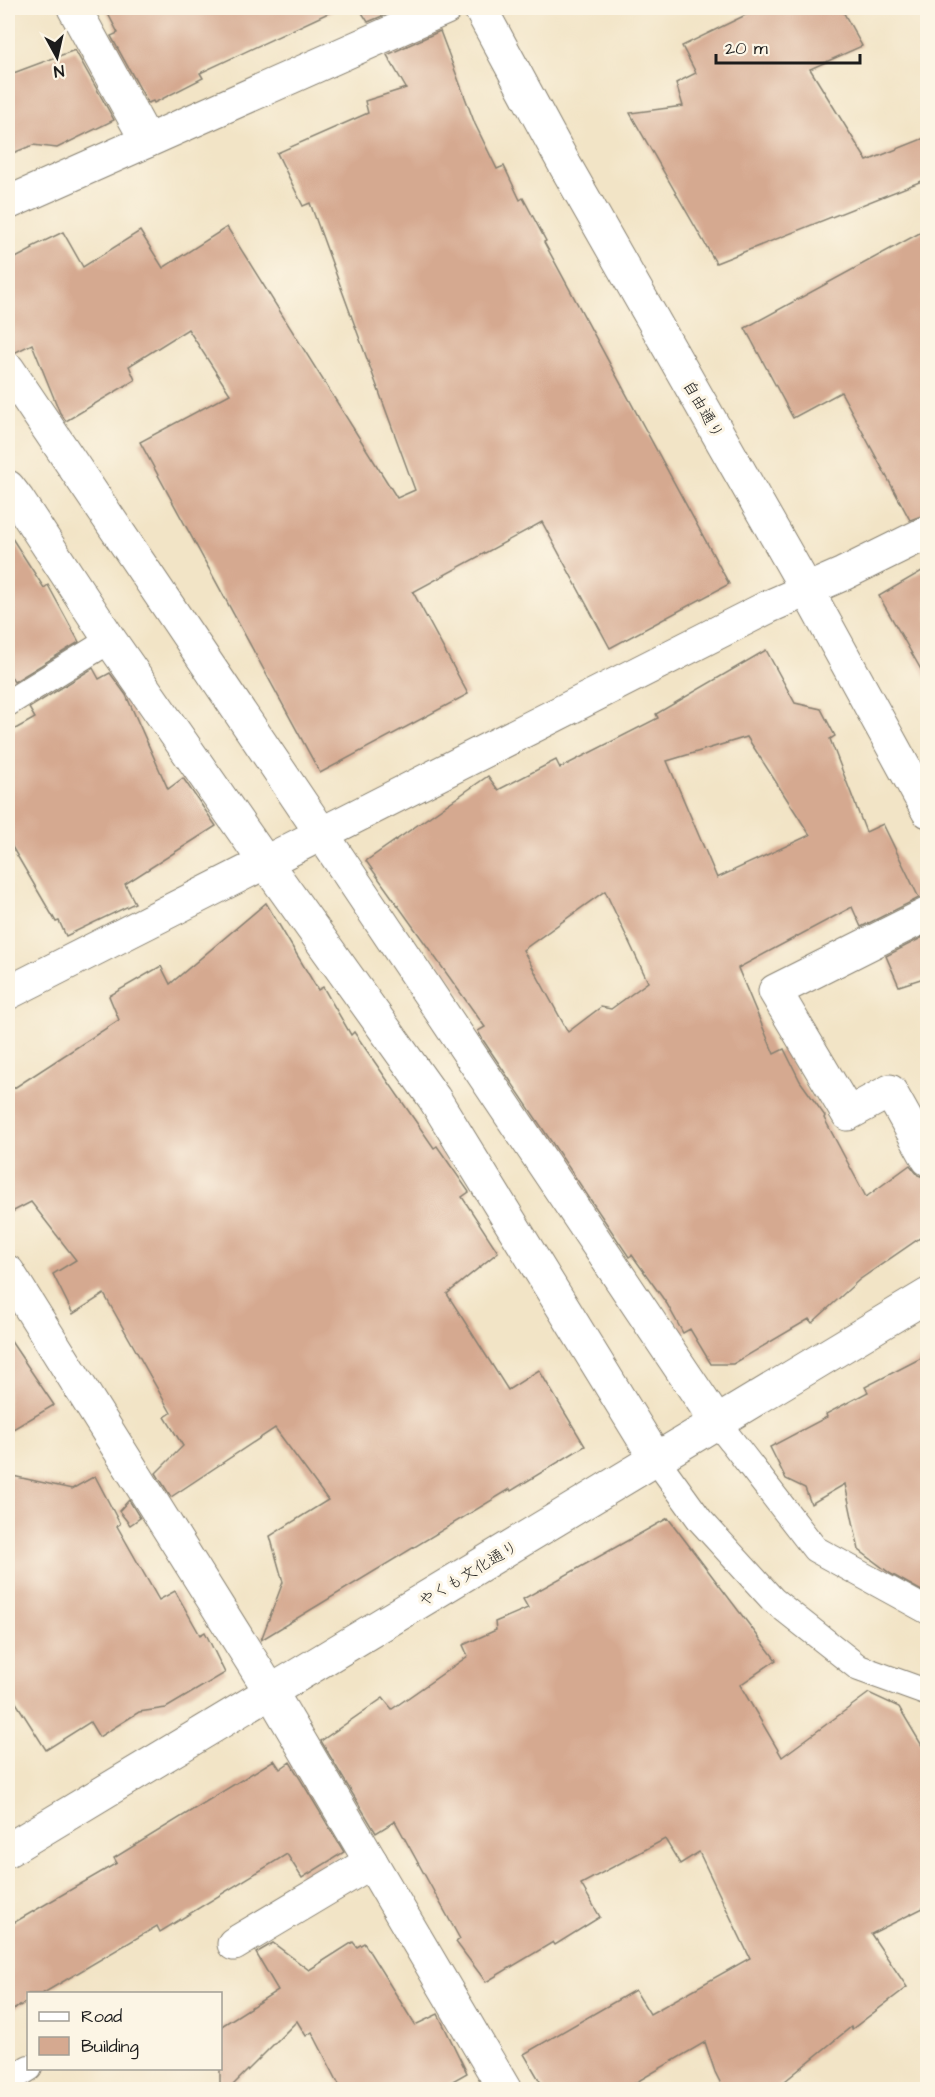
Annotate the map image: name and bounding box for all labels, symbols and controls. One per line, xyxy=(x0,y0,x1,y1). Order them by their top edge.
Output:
north arrow xyxy=(27,27,87,87)
scale bar xyxy=(716,27,860,65)
text: 20 m xyxy=(725,36,768,61)
text: N xyxy=(52,59,65,82)
street label: 自由通り xyxy=(678,376,729,443)
street label: やくも文化通り xyxy=(415,1536,522,1612)
legend xyxy=(27,1992,222,2070)
text: Road xyxy=(81,2004,122,2029)
text: Building xyxy=(81,2034,139,2060)

